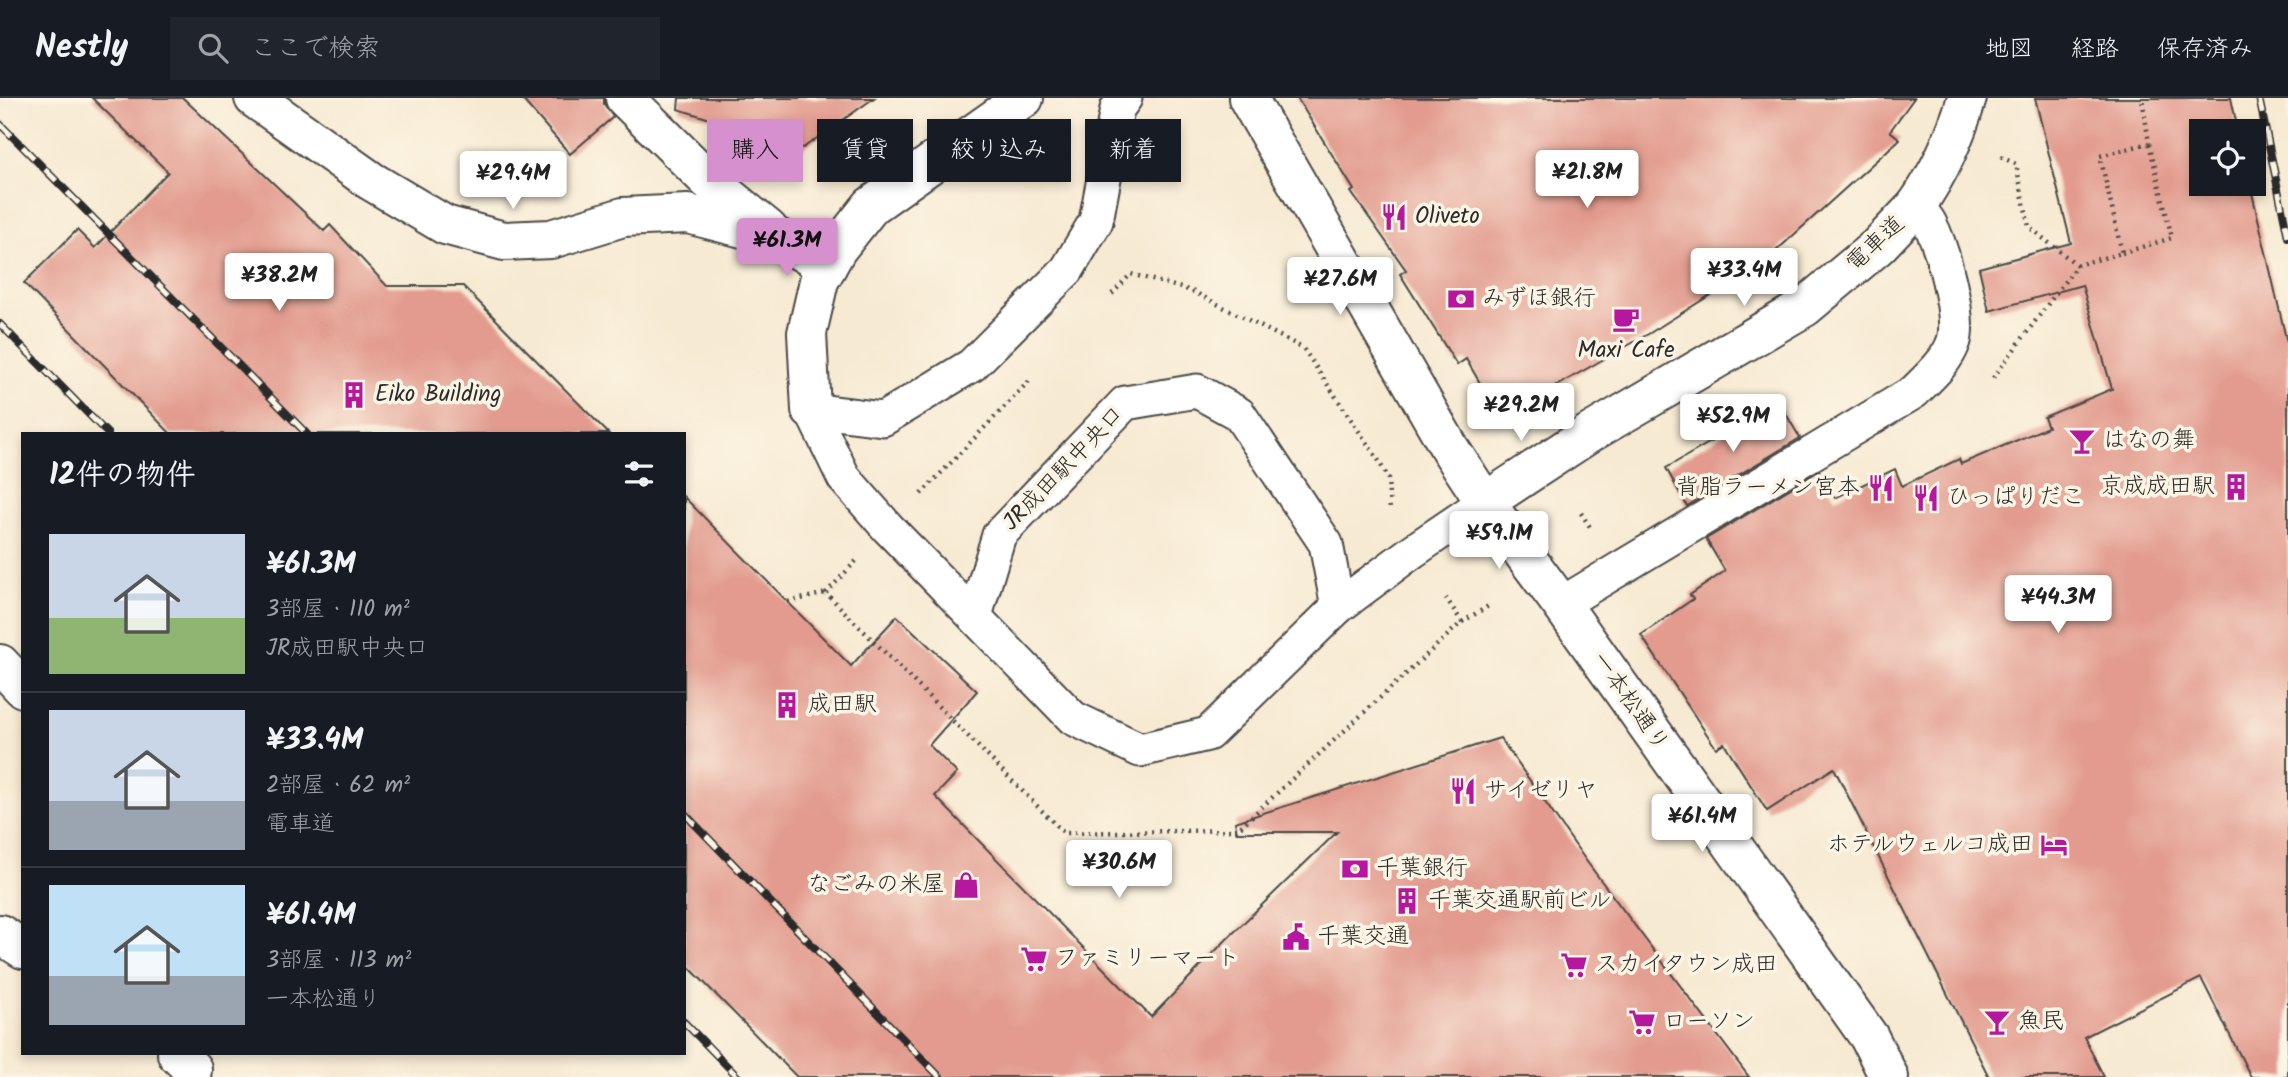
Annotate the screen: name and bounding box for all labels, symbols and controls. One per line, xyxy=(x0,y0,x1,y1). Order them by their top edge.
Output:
search box xyxy=(170,17,660,80)
text: Nestly xyxy=(35,22,128,75)
text: ここで検索 xyxy=(250,28,380,70)
icon: search xyxy=(194,29,232,67)
text: 地図 xyxy=(1985,30,2033,69)
text: 経路 xyxy=(2071,30,2119,69)
text: 保存済み xyxy=(2157,30,2253,69)
chip: 購入 xyxy=(707,119,803,182)
chip: 賃貸 xyxy=(817,119,913,182)
chip: 絞り込み xyxy=(927,119,1071,182)
chip: 新着 xyxy=(1085,119,1181,182)
map controls xyxy=(2189,119,2266,196)
button: locate xyxy=(2189,119,2266,196)
pin: ¥21.8M xyxy=(1530,150,1644,210)
pin: ¥29.4M xyxy=(456,152,570,211)
text: ¥21.8M xyxy=(1552,155,1622,191)
text: ¥29.4M xyxy=(476,156,550,192)
place label: Oliveto xyxy=(1415,199,1480,235)
restaurant icon: Oliveto xyxy=(1379,202,1409,232)
street label: 電車道 xyxy=(1838,207,1914,281)
pin: ¥61.3M xyxy=(730,218,844,278)
text: ¥61.3M xyxy=(753,223,821,259)
pin: ¥33.4M xyxy=(1687,248,1801,308)
text: ¥33.4M xyxy=(1707,253,1781,289)
pin: ¥38.2M xyxy=(222,254,336,313)
text: ¥38.2M xyxy=(241,258,317,294)
pin: ¥27.6M xyxy=(1283,258,1397,317)
text: ¥27.6M xyxy=(1303,262,1377,298)
place label: みずほ銀行 xyxy=(1482,281,1596,317)
bank icon: みずほ銀行 xyxy=(1446,284,1476,314)
cafe icon: Maxi Cafe xyxy=(1611,304,1641,334)
place label: Maxi Cafe xyxy=(1577,333,1675,369)
place label: Eiko Building xyxy=(375,377,501,413)
building icon: Eiko Building xyxy=(339,380,369,410)
pin: ¥29.2M xyxy=(1464,384,1578,443)
text: ¥29.2M xyxy=(1483,388,1559,424)
pin: ¥52.9M xyxy=(1676,394,1790,454)
street label: JR成田駅中央口 xyxy=(995,398,1133,540)
text: ¥52.9M xyxy=(1696,399,1770,435)
place label: はなの舞 xyxy=(2103,423,2195,459)
bar icon: はなの舞 xyxy=(2067,426,2097,456)
text: 12件の物件 xyxy=(49,452,196,500)
icon: filters xyxy=(620,455,658,493)
place label: 京成成田駅 xyxy=(2100,469,2215,505)
place label: 背脂ラーメン宮本 xyxy=(1676,470,1860,506)
building icon: 京成成田駅 xyxy=(2221,472,2251,502)
restaurant icon: 背脂ラーメン宮本 xyxy=(1866,473,1896,503)
place label: ひっぱりだこ xyxy=(1947,480,2085,516)
restaurant icon: ひっぱりだこ xyxy=(1911,483,1941,513)
pin: ¥59.1M xyxy=(1442,512,1556,571)
text: ¥59.1M xyxy=(1465,516,1533,552)
text: ¥61.3M xyxy=(266,541,356,589)
icon: home xyxy=(105,562,189,646)
pin: ¥44.3M xyxy=(2001,575,2115,635)
text: ¥44.3M xyxy=(2021,580,2095,616)
text: 3部屋 · 110 m² xyxy=(266,592,410,628)
text: JR成田駅中央口 xyxy=(266,631,428,667)
street label: 一本松通り xyxy=(1582,645,1678,759)
place label: 成田駅 xyxy=(808,687,877,723)
building icon: 成田駅 xyxy=(772,690,802,720)
text: ¥33.4M xyxy=(266,717,363,765)
icon: home xyxy=(105,738,189,822)
text: 2部屋 · 62 m² xyxy=(266,768,410,804)
place label: サイゼリヤ xyxy=(1484,773,1598,809)
restaurant icon: サイゼリヤ xyxy=(1448,776,1478,806)
pin: ¥61.4M xyxy=(1645,794,1759,854)
text: ¥61.4M xyxy=(1668,799,1736,835)
text: 電車道 xyxy=(266,807,335,843)
place label: ホテルウェルコ成田 xyxy=(1827,827,2033,863)
hotel icon: ホテルウェルコ成田 xyxy=(2039,830,2069,860)
pin: ¥30.6M xyxy=(1062,840,1176,900)
text: ¥30.6M xyxy=(1082,845,1156,881)
place label: 千葉銀行 xyxy=(1376,851,1468,887)
bank icon: 千葉銀行 xyxy=(1340,854,1370,884)
place label: なごみの米屋 xyxy=(807,867,945,903)
shop icon: なごみの米屋 xyxy=(951,870,981,900)
place label: 千葉交通駅前ビル xyxy=(1428,883,1612,919)
building icon: 千葉交通駅前ビル xyxy=(1392,886,1422,916)
text: ¥61.4M xyxy=(266,892,356,940)
icon: home xyxy=(105,913,189,997)
place label: 千葉交通 xyxy=(1317,919,1409,955)
public building icon: 千葉交通 xyxy=(1281,922,1311,952)
place label: ファミリーマート xyxy=(1055,941,1239,977)
text: 3部屋 · 113 m² xyxy=(266,943,411,979)
supermarket icon: ファミリーマート xyxy=(1019,944,1049,974)
place label: スカイタウン成田 xyxy=(1595,947,1778,983)
supermarket icon: スカイタウン成田 xyxy=(1559,950,1589,980)
text: 一本松通り xyxy=(266,982,381,1018)
place label: ローソン xyxy=(1663,1004,1755,1040)
place label: 魚民 xyxy=(2018,1004,2064,1040)
supermarket icon: ローソン xyxy=(1627,1007,1657,1037)
bar icon: 魚民 xyxy=(1982,1007,2012,1037)

